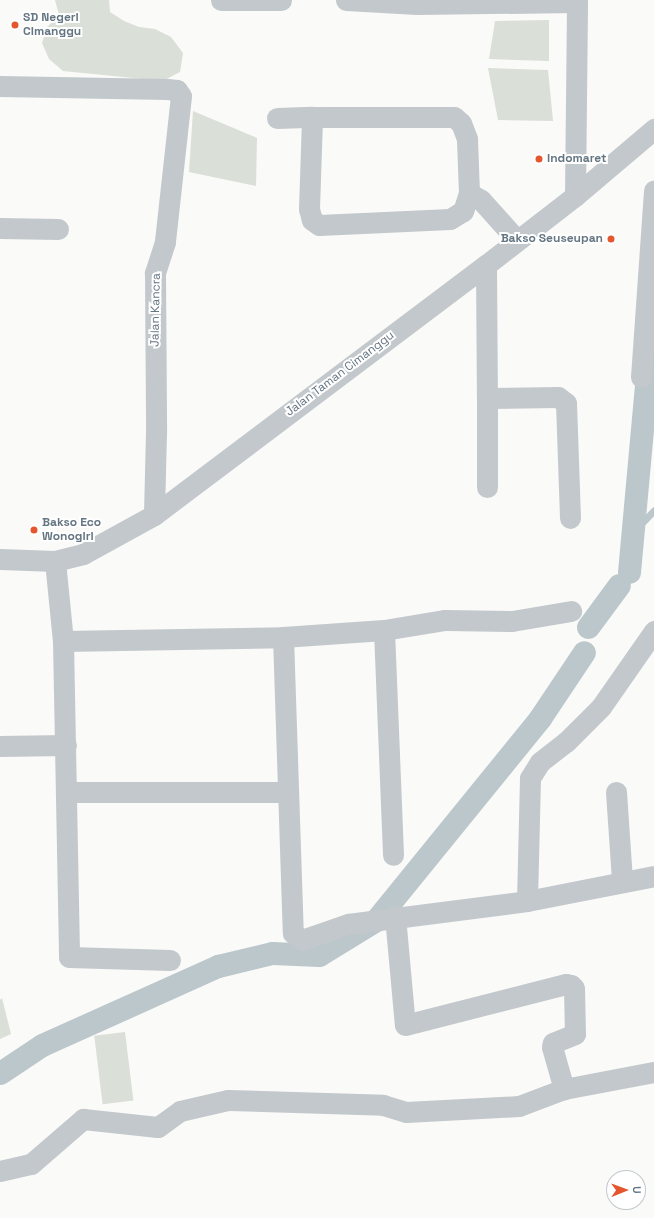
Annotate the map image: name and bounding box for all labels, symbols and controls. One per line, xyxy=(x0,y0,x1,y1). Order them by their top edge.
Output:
place label: SD Negeri Cimanggu xyxy=(23,11,81,39)
marker: SD Negeri Cimanggu xyxy=(10,20,20,30)
place label: Indomaret xyxy=(547,152,606,166)
marker: Indomaret xyxy=(534,154,544,164)
place label: Bakso Seuseupan xyxy=(501,232,603,246)
marker: Bakso Seuseupan xyxy=(606,234,616,244)
street label: Jalan Kancra xyxy=(148,273,164,347)
street label: Jalan Taman Cimanggu xyxy=(283,328,397,420)
place label: Bakso Eco Wonogiri xyxy=(42,516,101,544)
marker: Bakso Eco Wonogiri xyxy=(29,525,39,535)
north arrow xyxy=(606,1170,646,1210)
text: U xyxy=(630,1186,644,1194)

